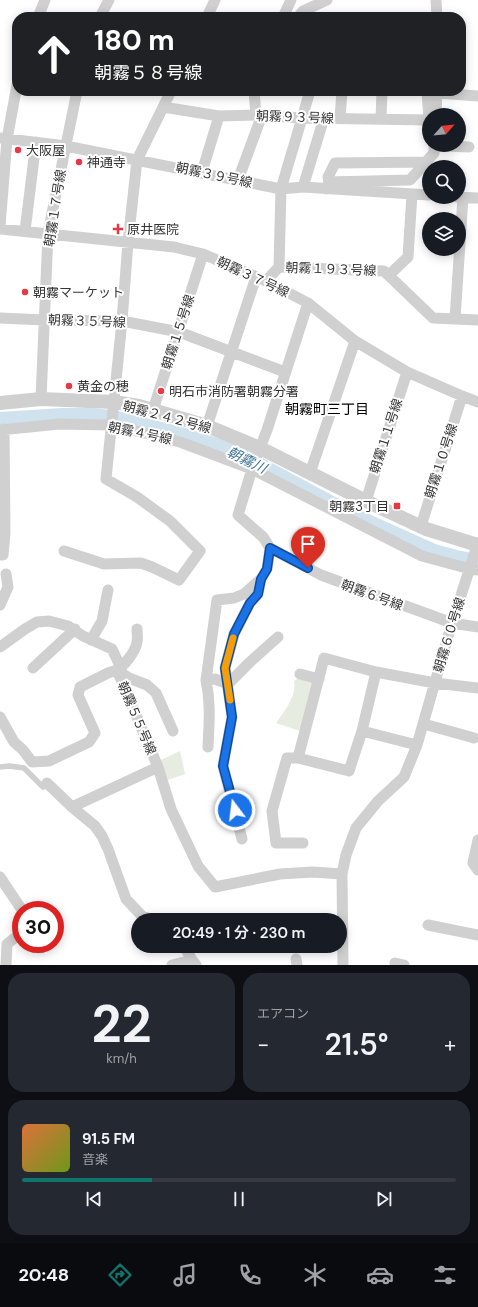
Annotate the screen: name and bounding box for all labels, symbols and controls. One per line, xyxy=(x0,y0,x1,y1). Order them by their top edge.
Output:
text: 180 m xyxy=(94,22,175,59)
icon: ahead xyxy=(28,28,80,80)
text: 朝霧５８号線 xyxy=(94,61,202,85)
street label: 朝霧９３号線 xyxy=(256,107,334,127)
north arrow xyxy=(422,108,466,152)
map controls xyxy=(422,108,466,256)
place label: 大阪屋 xyxy=(26,142,65,159)
marker: 大阪屋 xyxy=(13,145,23,155)
place label: 神通寺 xyxy=(87,154,126,171)
marker: 神通寺 xyxy=(74,157,84,167)
street label: 朝霧３９号線 xyxy=(174,159,254,191)
button: search xyxy=(422,160,466,204)
street label: 朝霧１７号線 xyxy=(41,168,69,248)
button: layers xyxy=(422,212,466,256)
place label: 原井医院 xyxy=(127,221,179,238)
marker: 原井医院 xyxy=(112,223,124,235)
street label: 朝霧３７号線 xyxy=(214,253,292,301)
street label: 朝霧１９３号線 xyxy=(285,259,377,279)
place label: 朝霧マーケット xyxy=(33,284,124,301)
marker: 朝霧マーケット xyxy=(20,287,30,297)
street label: 朝霧１５号線 xyxy=(158,292,198,372)
street label: 朝霧３５号線 xyxy=(48,311,126,331)
place label: 黄金の穂 xyxy=(77,378,129,395)
marker: 黄金の穂 xyxy=(64,381,74,391)
place label: 明石市消防署朝霧分署 xyxy=(169,383,299,400)
marker: 明石市消防署朝霧分署 xyxy=(156,386,166,396)
street label: 朝霧１１号線 xyxy=(366,396,406,476)
street label: 朝霧２４２号線 xyxy=(121,397,213,437)
district label: 朝霧町三丁目 xyxy=(285,400,369,418)
street label: 朝霧４号線 xyxy=(106,418,174,448)
street label: 朝霧１０号線 xyxy=(421,421,461,501)
water label: 朝霧川 xyxy=(224,443,272,478)
place label: 朝霧3丁目 xyxy=(329,498,389,515)
marker: 朝霧3丁目 xyxy=(392,501,402,511)
pin xyxy=(291,527,325,568)
icon: arrive xyxy=(297,533,319,555)
street label: 朝霧６号線 xyxy=(339,576,405,614)
street label: 朝霧６０号線 xyxy=(429,595,469,675)
street label: 朝霧５５号線 xyxy=(114,679,160,757)
position arrow xyxy=(214,789,256,831)
speed limit sign: 30 xyxy=(12,901,64,953)
text: 20:49 · 1 分 · 230 m xyxy=(173,923,305,943)
text: 22 xyxy=(91,990,152,1058)
text: エアコン xyxy=(257,1005,309,1022)
text: 21.5° xyxy=(324,1025,389,1064)
text: − xyxy=(257,1030,269,1059)
text: + xyxy=(444,1030,456,1059)
text: km/h xyxy=(106,1050,137,1067)
text: 91.5 FM xyxy=(82,1129,135,1149)
text: 音楽 xyxy=(82,1151,108,1168)
icon: previous xyxy=(83,1188,105,1210)
icon: pause xyxy=(228,1188,250,1210)
icon: next xyxy=(373,1188,395,1210)
icon: directions xyxy=(106,1261,134,1289)
icon: music xyxy=(171,1261,199,1289)
icon: phone xyxy=(236,1261,264,1289)
icon: climate xyxy=(301,1261,329,1289)
icon: car xyxy=(366,1261,394,1289)
icon: filters xyxy=(431,1261,459,1289)
text: 20:48 xyxy=(19,1263,69,1287)

